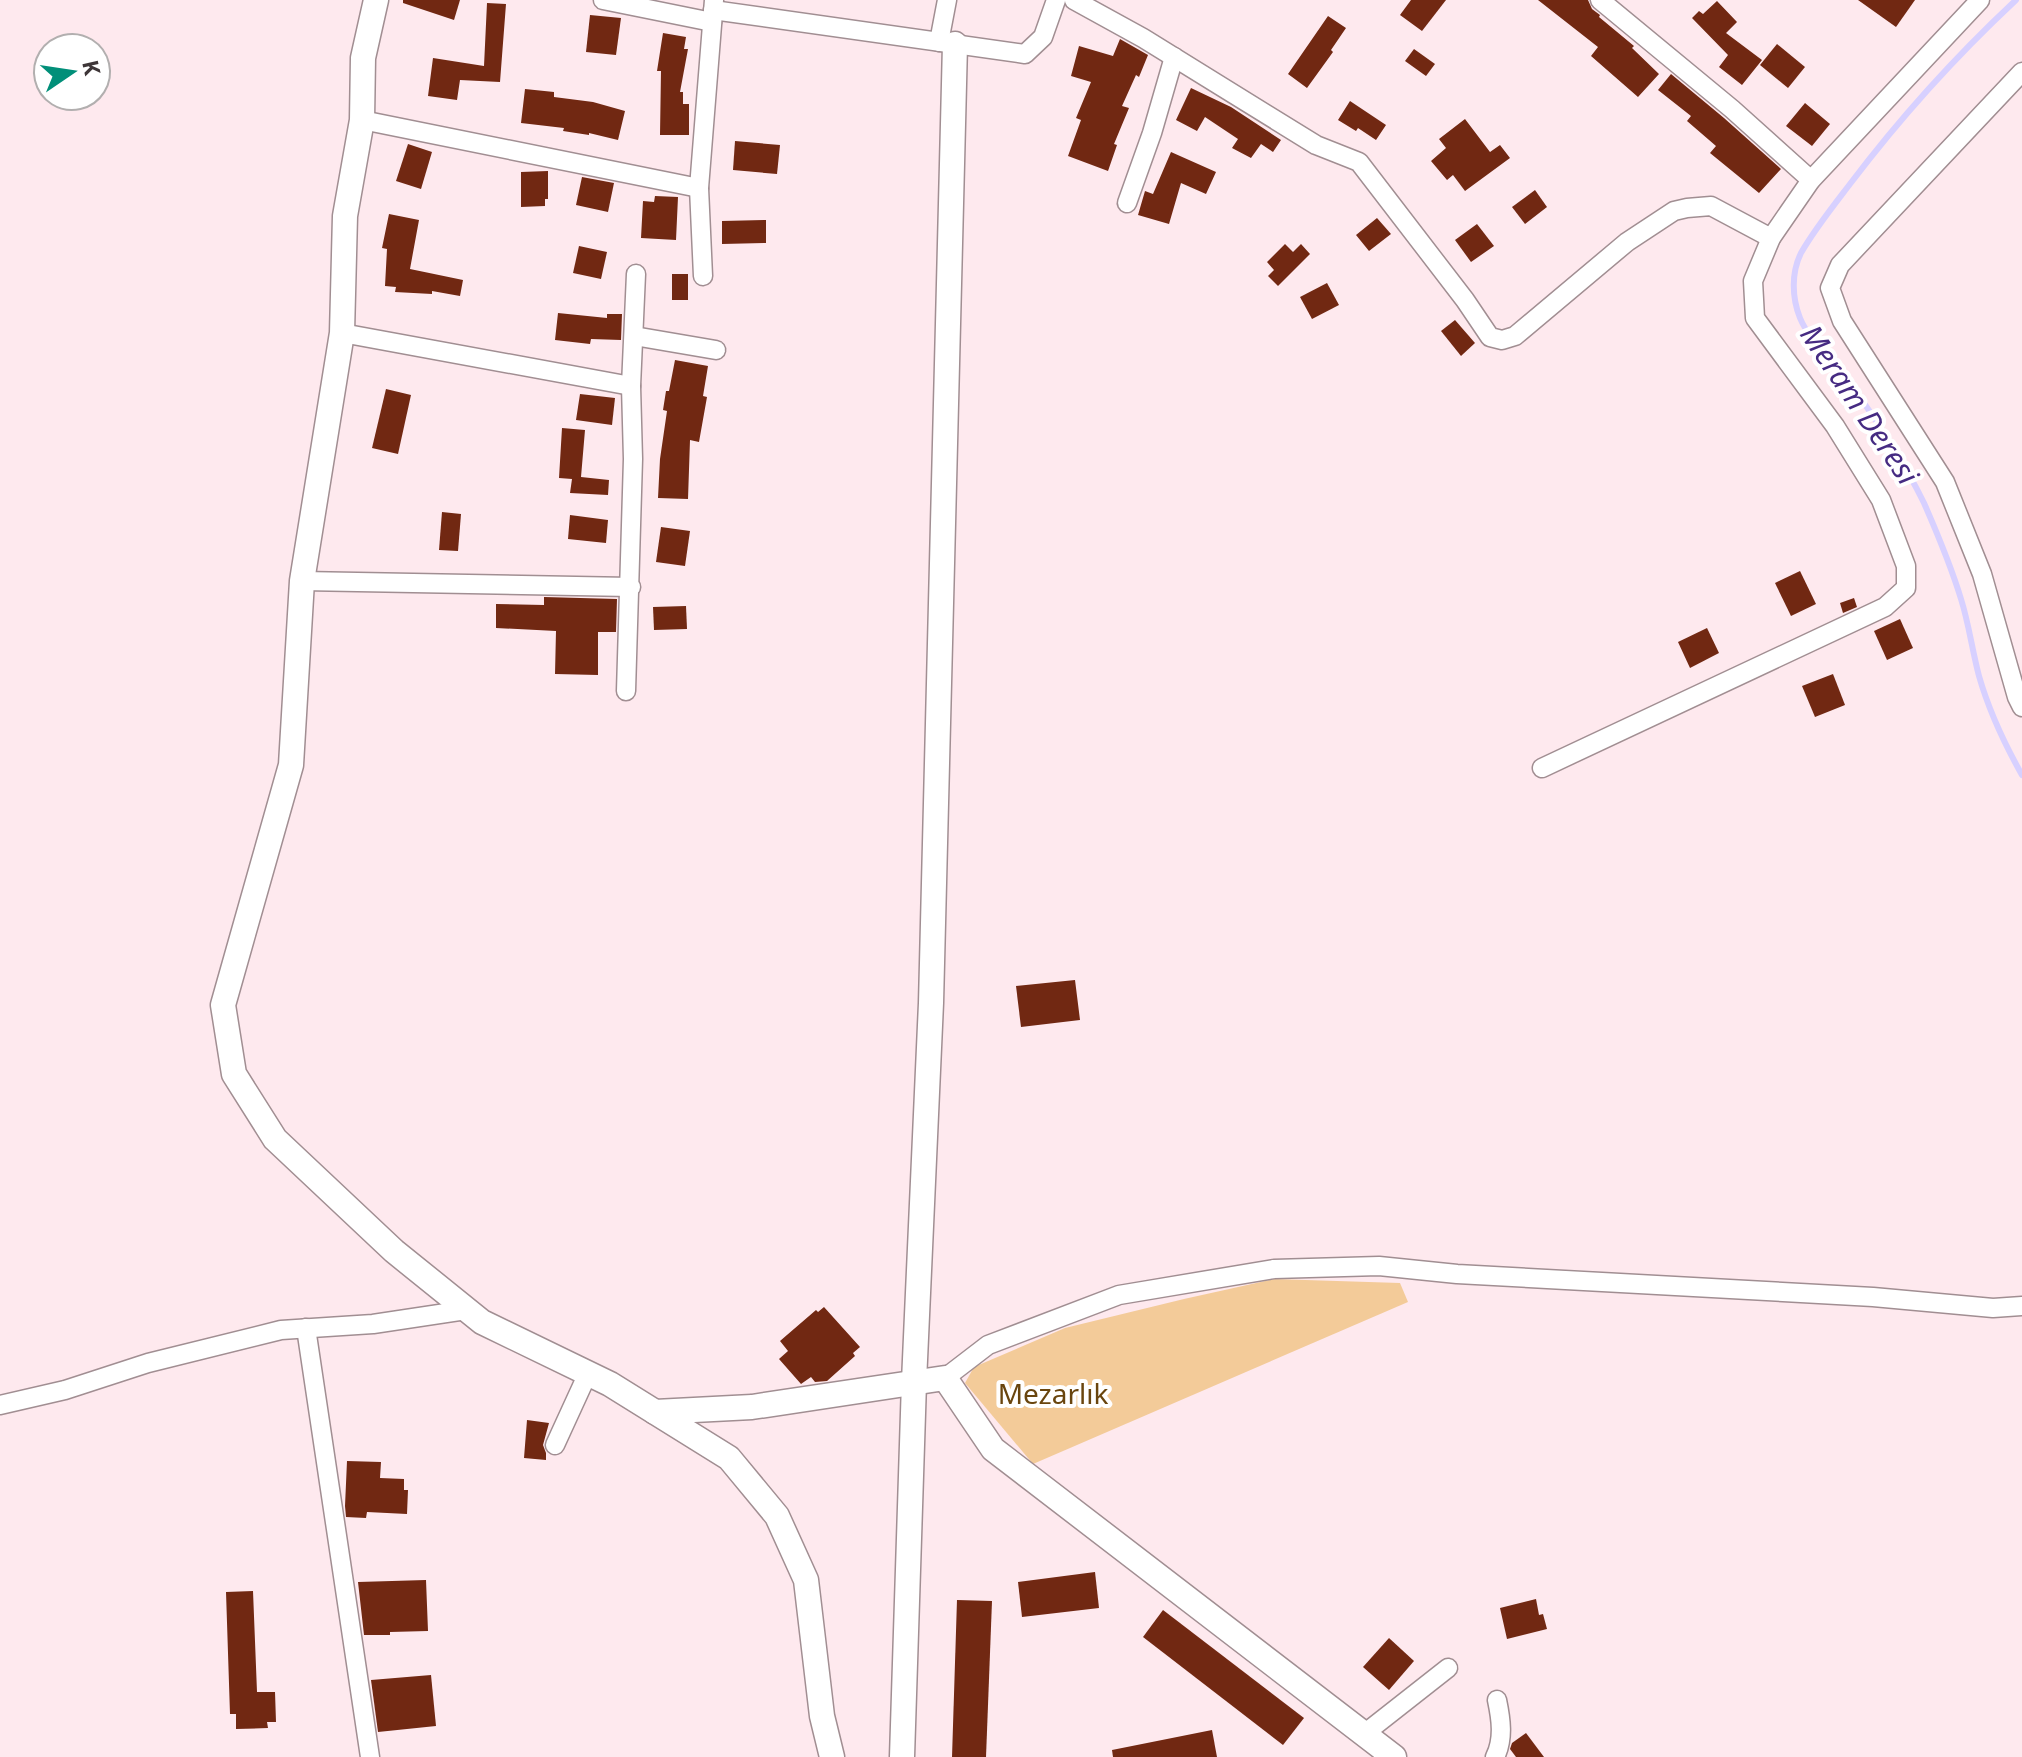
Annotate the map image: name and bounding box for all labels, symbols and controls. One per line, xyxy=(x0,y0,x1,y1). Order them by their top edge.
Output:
north arrow xyxy=(32,32,112,112)
text: K xyxy=(76,57,109,78)
water label: Meram Deresi xyxy=(1792,316,1930,493)
park label: Mezarlık xyxy=(998,1374,1108,1412)

